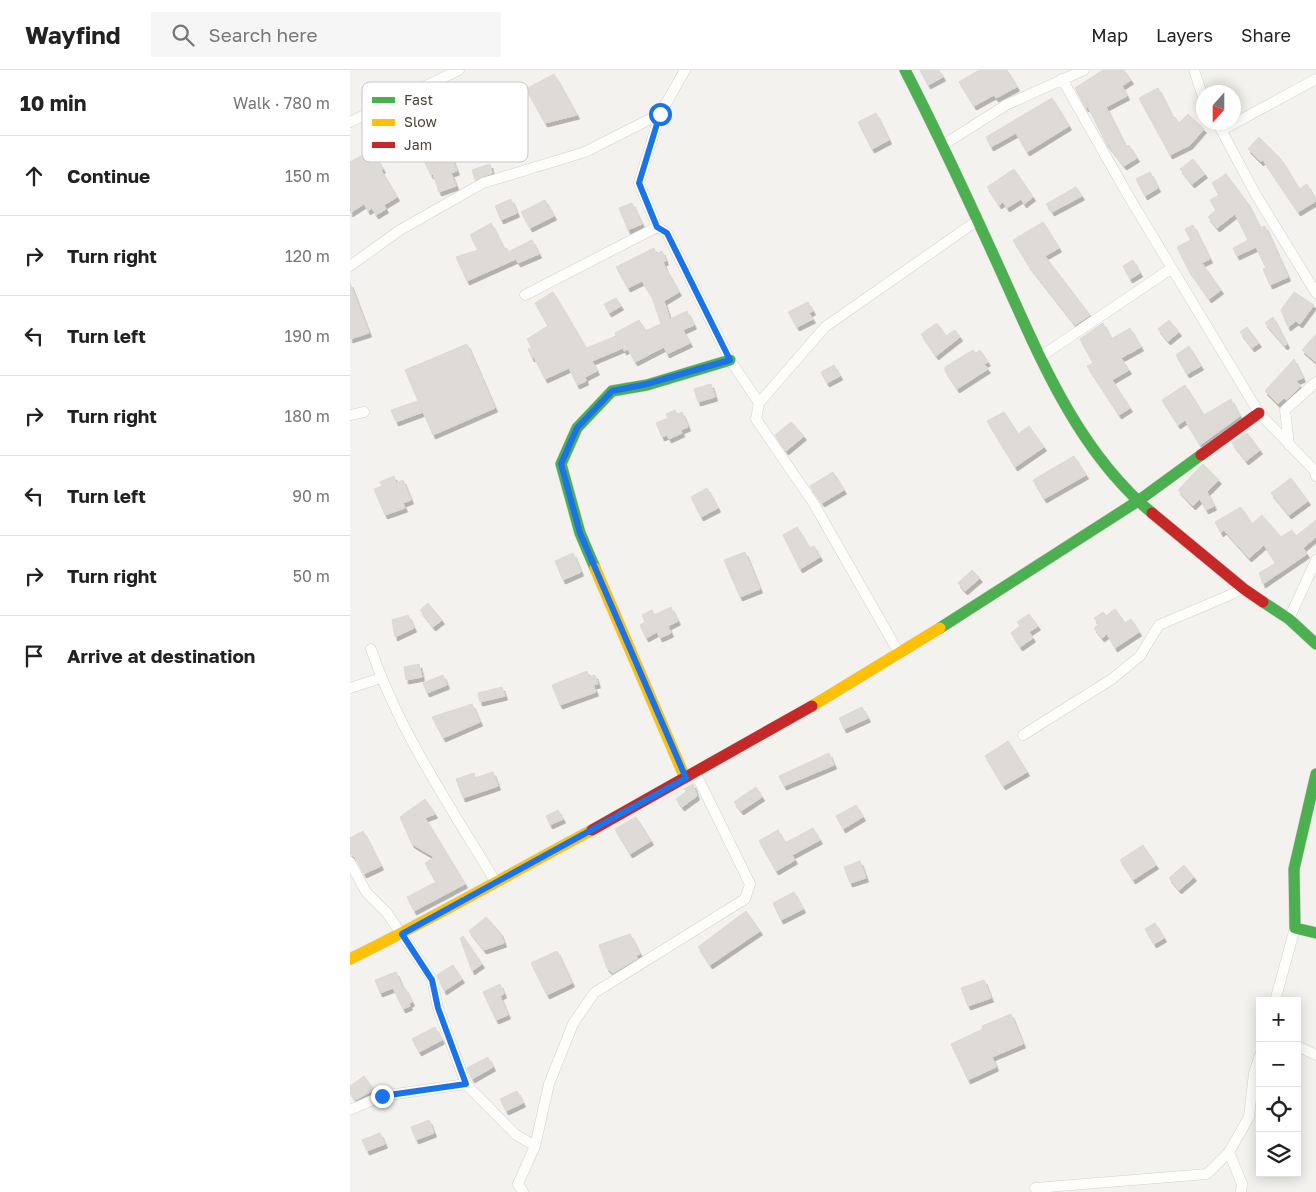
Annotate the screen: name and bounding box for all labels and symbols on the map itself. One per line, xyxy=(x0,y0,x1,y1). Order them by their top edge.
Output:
legend xyxy=(362,82,528,162)
north arrow xyxy=(1196,85,1241,130)
text: Fast xyxy=(404,91,433,108)
route start xyxy=(649,103,672,126)
text: Slow xyxy=(404,113,437,130)
text: Jam xyxy=(404,136,432,153)
route end xyxy=(371,1085,394,1108)

